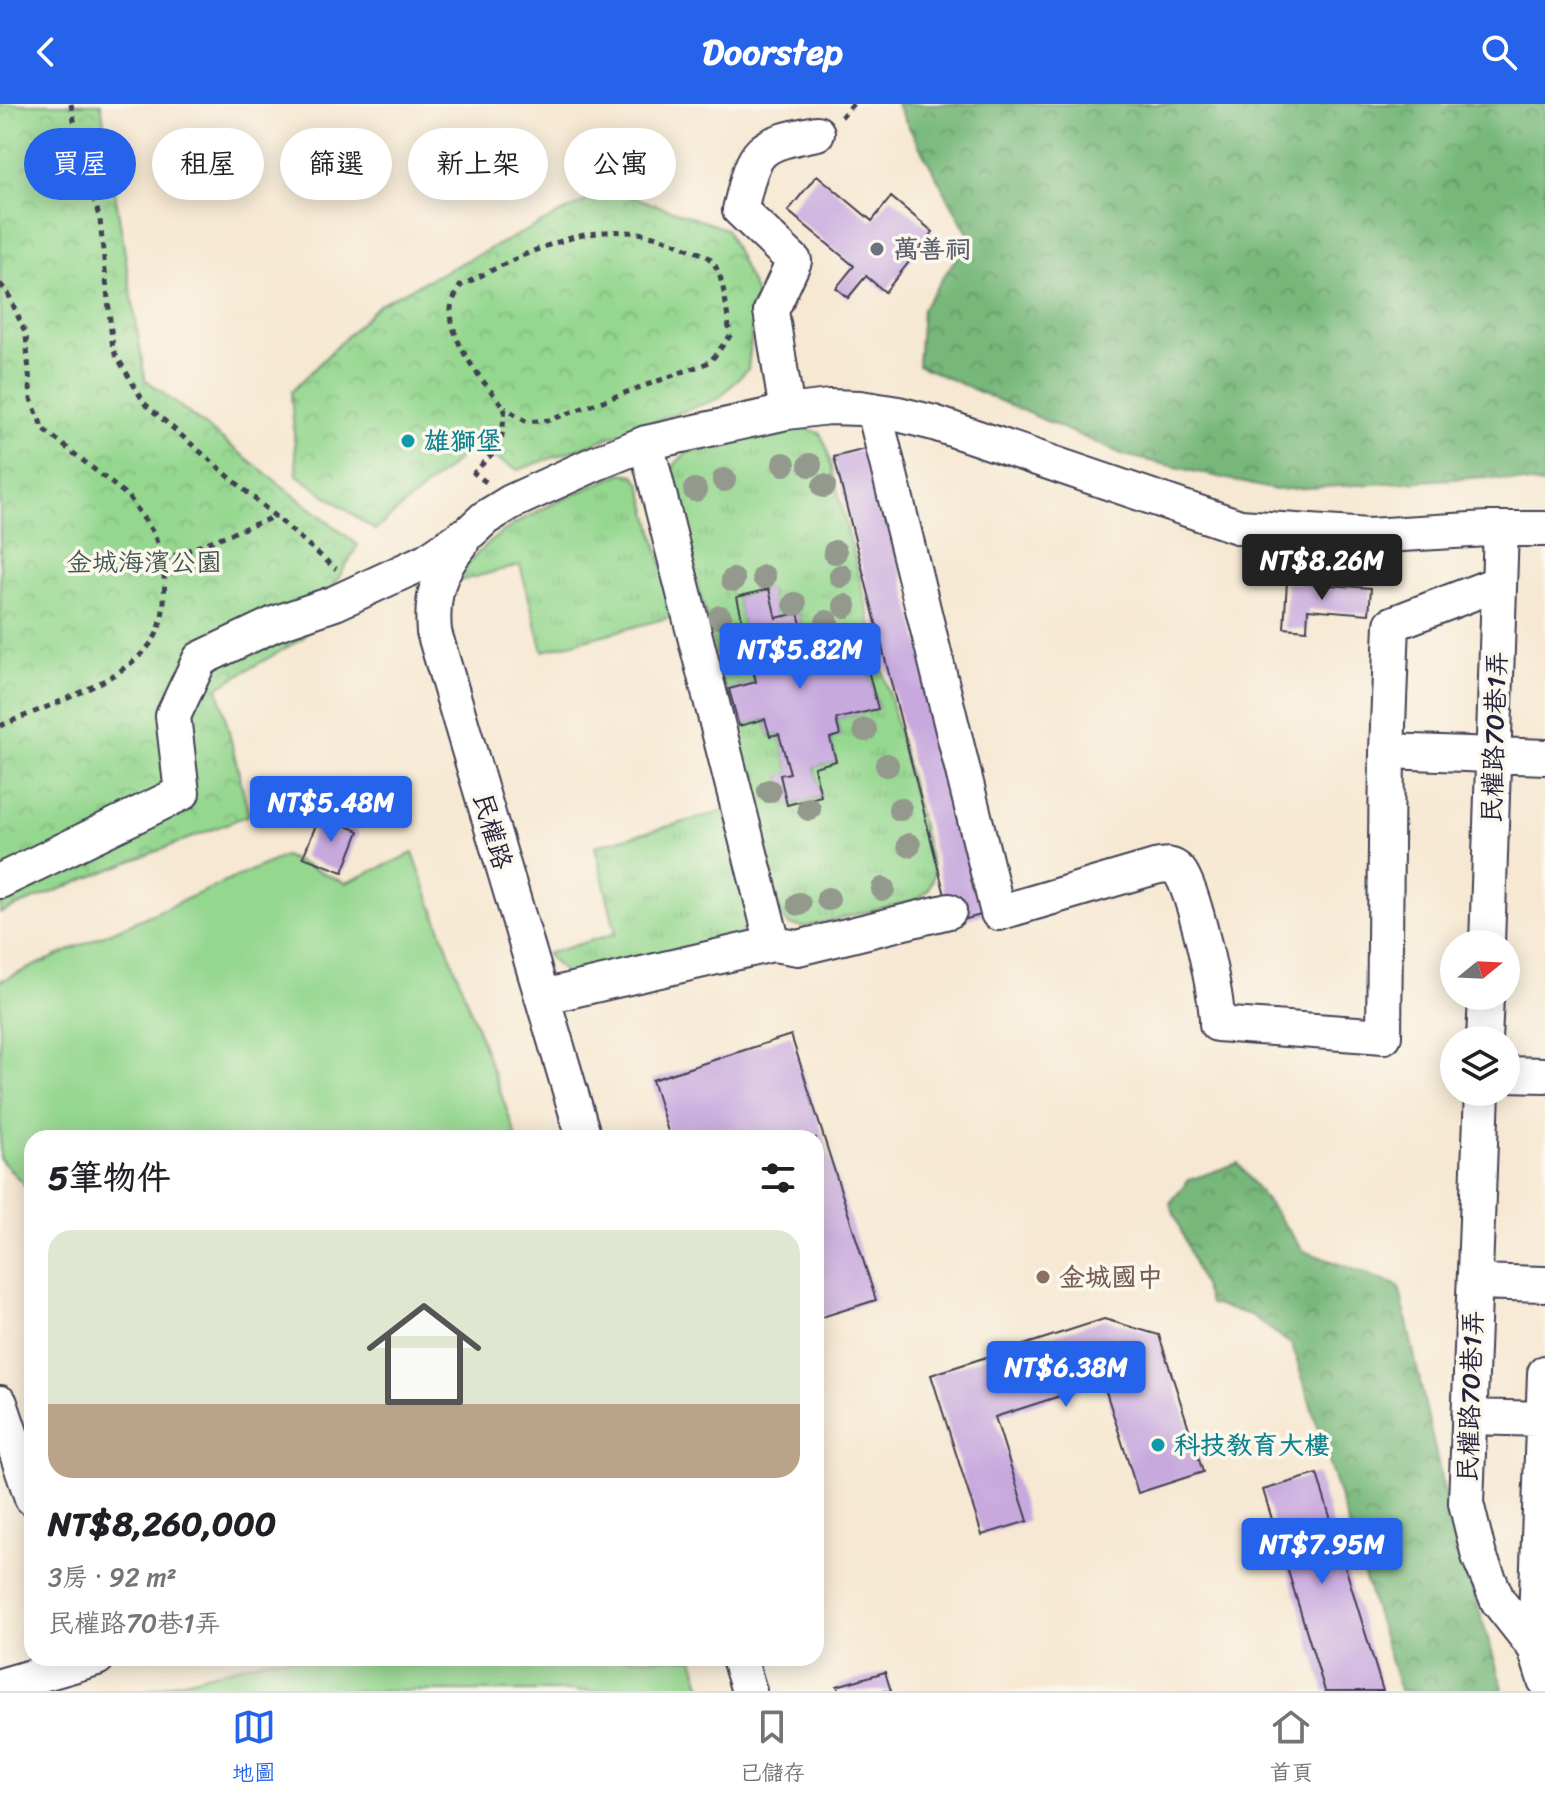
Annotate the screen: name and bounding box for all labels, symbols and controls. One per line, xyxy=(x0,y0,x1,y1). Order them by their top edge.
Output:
text: Doorstep xyxy=(702,20,843,84)
icon: back xyxy=(24,30,68,74)
icon: search xyxy=(1477,30,1521,74)
chip: 買屋 xyxy=(24,128,136,200)
chip: 租屋 xyxy=(152,128,264,200)
chip: 篩選 xyxy=(280,128,392,200)
chip: 新上架 xyxy=(408,128,548,200)
chip: 公寓 xyxy=(564,128,676,200)
place label: 萬善祠 xyxy=(893,226,971,272)
marker: 萬善祠 xyxy=(868,240,886,258)
place label: 雄獅堡 xyxy=(424,418,502,464)
marker: 雄獅堡 xyxy=(399,432,417,450)
pin: NT$8.26M xyxy=(1239,534,1405,602)
text: NT$8.26M xyxy=(1260,537,1384,583)
park label: 金城海濱公園 xyxy=(66,539,222,585)
pin: NT$5.82M xyxy=(717,623,883,691)
text: NT$5.82M xyxy=(738,626,862,672)
street label: 民權路70巷1弄 xyxy=(1468,650,1520,824)
pin: NT$5.48M xyxy=(248,776,414,844)
text: NT$5.48M xyxy=(268,779,394,825)
street label: 民權路 xyxy=(460,787,526,875)
north arrow xyxy=(1440,930,1520,1010)
map controls xyxy=(1440,930,1520,1106)
button: layers xyxy=(1440,1026,1520,1106)
text: 5筆物件 xyxy=(48,1148,171,1208)
icon: filters xyxy=(756,1156,800,1200)
place label: 金城國中 xyxy=(1059,1254,1163,1300)
marker: 金城國中 xyxy=(1034,1268,1052,1286)
icon: home xyxy=(352,1282,496,1426)
street label: 民權路70巷1弄 xyxy=(1444,1309,1496,1483)
pin: NT$6.38M xyxy=(983,1341,1149,1409)
text: NT$6.38M xyxy=(1005,1344,1127,1390)
place label: 科技教育大樓 xyxy=(1174,1422,1330,1468)
marker: 科技教育大樓 xyxy=(1149,1436,1167,1454)
text: NT$8,260,000 xyxy=(48,1494,276,1554)
pin: NT$7.95M xyxy=(1239,1518,1405,1586)
text: NT$7.95M xyxy=(1260,1521,1384,1567)
text: 3房 · 92 m² xyxy=(48,1554,177,1600)
text: 民權路70巷1弄 xyxy=(48,1600,220,1646)
tab: 地圖 xyxy=(232,1705,276,1792)
tab: 已儲存 xyxy=(739,1705,805,1792)
tab: 首頁 xyxy=(1269,1705,1313,1792)

